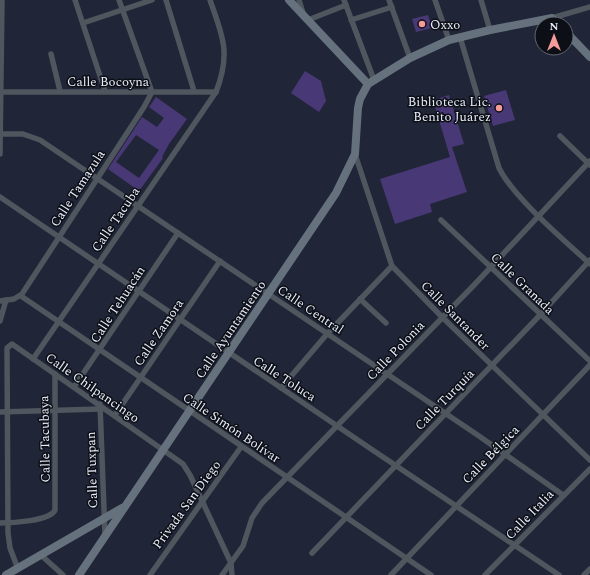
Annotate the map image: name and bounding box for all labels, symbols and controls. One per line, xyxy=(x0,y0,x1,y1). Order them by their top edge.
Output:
place label: Oxxo xyxy=(430,15,460,35)
north arrow xyxy=(534,16,574,56)
text: N xyxy=(550,18,559,35)
marker: Oxxo xyxy=(417,19,427,29)
street label: Calle Bocoyna xyxy=(67,72,150,92)
place label: Biblioteca Lic. Benito Juárez xyxy=(408,92,491,127)
marker: Biblioteca Lic. Benito Juárez xyxy=(494,103,504,113)
street label: Calle Tamazula xyxy=(45,145,111,231)
street label: Calle Tacuba xyxy=(87,182,145,256)
street label: Calle Granada xyxy=(486,248,559,320)
street label: Calle Tehuacán xyxy=(85,262,151,347)
street label: Calle Ayuntamiento xyxy=(190,276,271,383)
street label: Calle Santander xyxy=(416,276,495,355)
street label: Calle Central xyxy=(273,280,348,340)
street label: Calle Zamora xyxy=(129,294,189,370)
street label: Calle Polonia xyxy=(362,316,430,385)
street label: Calle Chilpancingo xyxy=(41,348,144,428)
street label: Calle Toluca xyxy=(249,351,321,407)
street label: Calle Turquía xyxy=(410,364,480,435)
street label: Calle Simón Bolívar xyxy=(178,388,284,468)
street label: Calle Tacubaya xyxy=(34,395,56,483)
street label: Calle Bélgica xyxy=(457,420,525,489)
street label: Calle Tuxpan xyxy=(81,431,103,509)
street label: Privada San Diego xyxy=(148,456,226,553)
street label: Calle Italia xyxy=(501,485,559,544)

